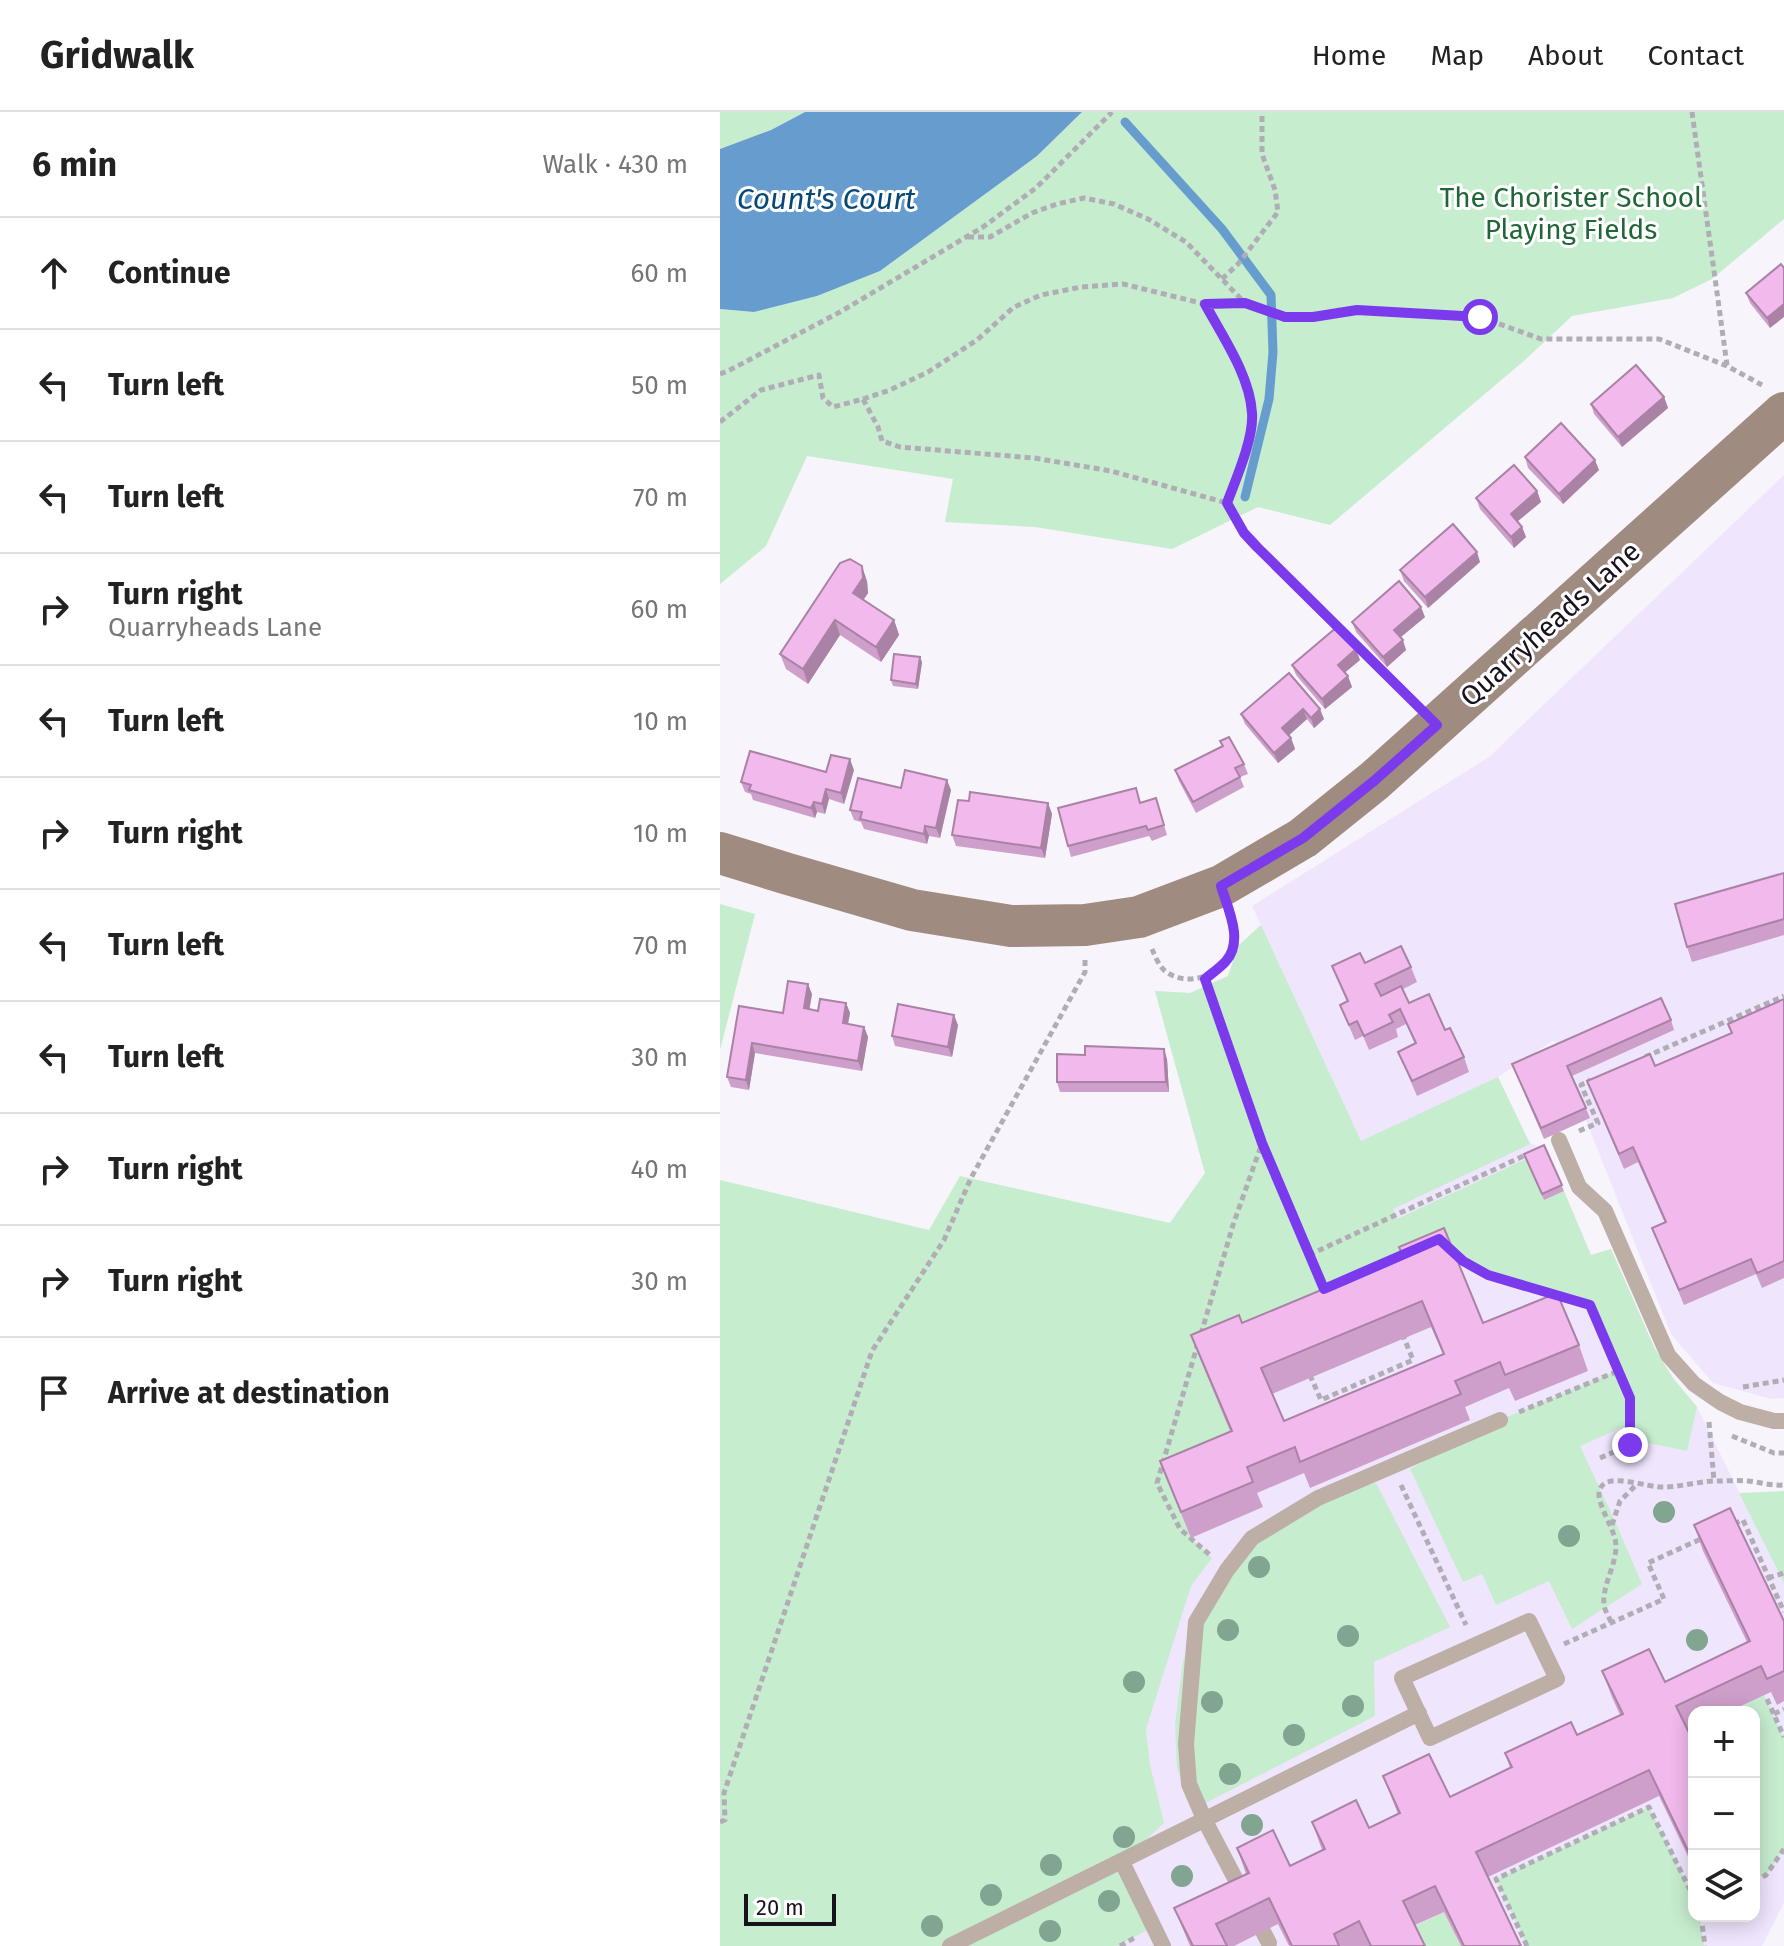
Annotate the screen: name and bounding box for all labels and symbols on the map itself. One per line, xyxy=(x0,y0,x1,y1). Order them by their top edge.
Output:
water label: Count's Court xyxy=(737,181,916,217)
park label: The Chorister School Playing Fields xyxy=(1440,181,1702,246)
route start xyxy=(1462,299,1498,335)
street label: Quarryheads Lane xyxy=(1453,535,1647,713)
route end xyxy=(1612,1427,1648,1463)
scale bar xyxy=(744,1890,836,1926)

